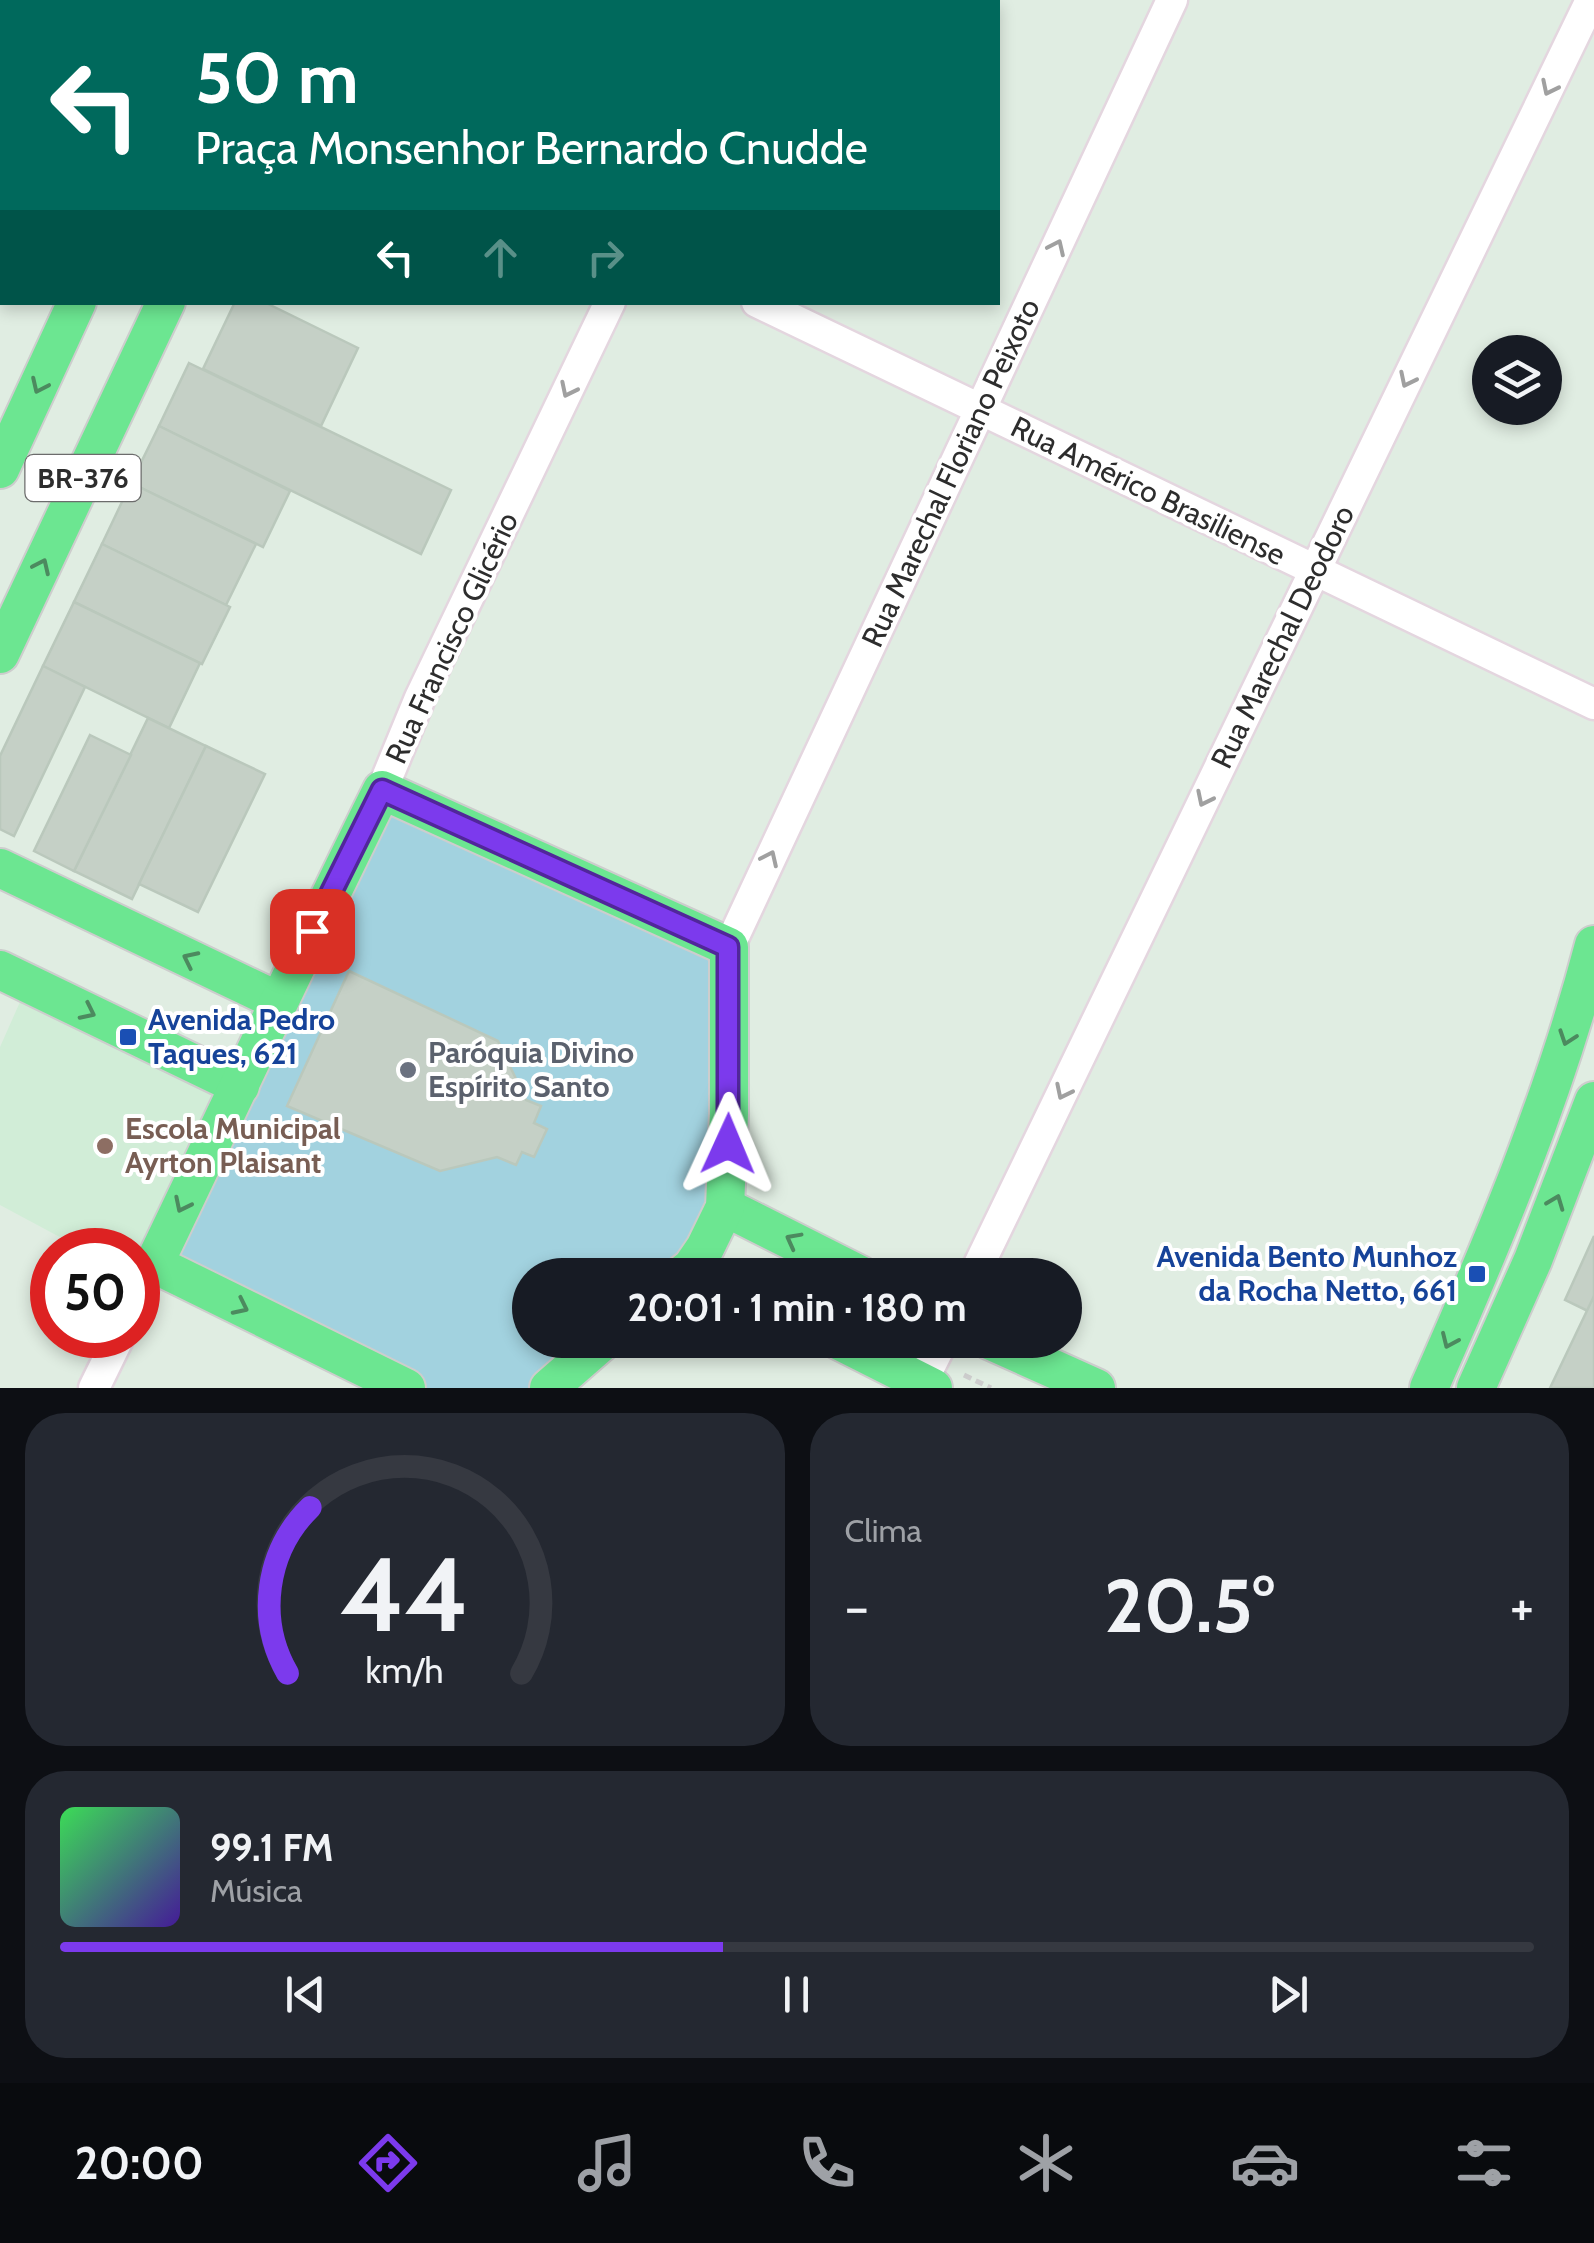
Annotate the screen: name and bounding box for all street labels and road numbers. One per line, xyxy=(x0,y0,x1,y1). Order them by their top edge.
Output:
street label: Rua Marechal Floriano Peixoto xyxy=(853,293,1048,653)
street label: Rua Américo Brasiliense xyxy=(1005,408,1292,573)
road number: BR-376 xyxy=(26,455,140,501)
street label: Rua Marechal Deodoro xyxy=(1203,499,1362,774)
street label: Rua Francisco Glicério xyxy=(377,506,526,769)

